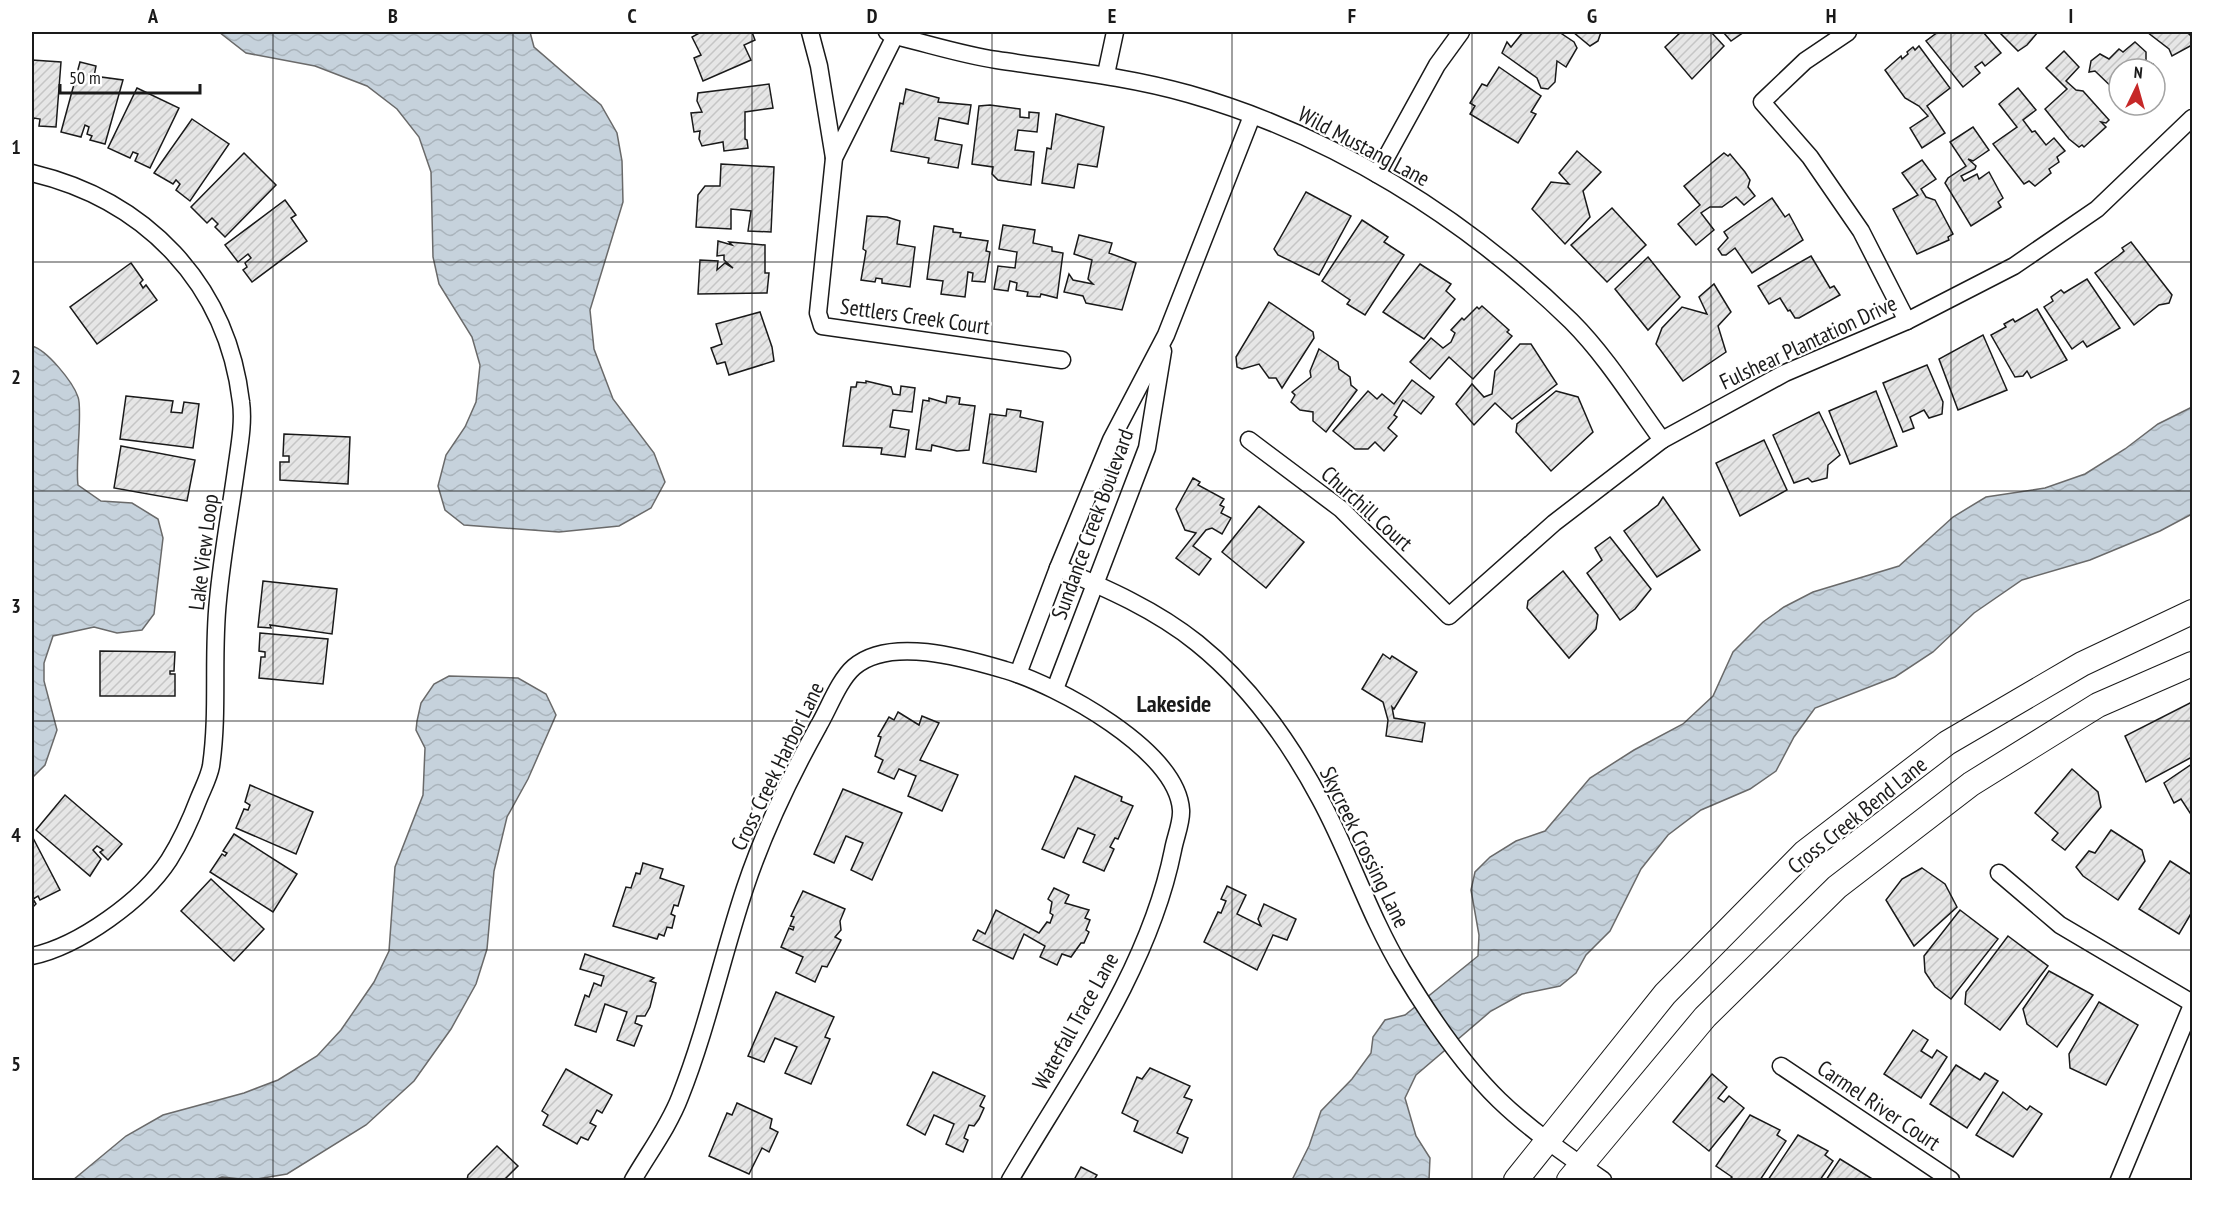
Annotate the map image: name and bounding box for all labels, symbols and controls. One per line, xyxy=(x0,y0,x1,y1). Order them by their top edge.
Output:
text: A xyxy=(147,3,159,29)
text: B xyxy=(388,3,398,29)
text: C xyxy=(627,3,637,29)
text: D xyxy=(867,3,878,29)
text: E xyxy=(1108,3,1116,29)
text: F xyxy=(1348,3,1356,29)
text: G xyxy=(1587,3,1597,29)
text: H xyxy=(1826,3,1836,29)
text: I xyxy=(2069,3,2073,29)
scale bar xyxy=(60,57,200,95)
north arrow xyxy=(2107,57,2167,117)
text: N xyxy=(2133,62,2143,82)
text: 50 m xyxy=(69,66,101,89)
street label: Wild Mustang Lane xyxy=(1293,100,1435,192)
text: 1 xyxy=(11,134,21,160)
street label: Fulshear Plantation Drive xyxy=(1715,289,1901,395)
street label: Settlers Creek Court xyxy=(839,292,991,340)
text: 2 xyxy=(11,364,21,390)
street label: Sundance Creek Boulevard xyxy=(1045,425,1139,623)
street label: Churchill Court xyxy=(1315,460,1419,556)
street label: Lake View Loop xyxy=(182,492,224,612)
text: 3 xyxy=(11,593,21,619)
street label: Cross Creek Harbor Lane xyxy=(724,677,830,855)
district label: Lakeside xyxy=(1137,688,1211,719)
street label: Cross Creek Bend Lane xyxy=(1782,750,1932,880)
street label: Skycreek Crossing Lane xyxy=(1314,762,1416,932)
text: 4 xyxy=(11,822,21,848)
street label: Waterfall Trace Lane xyxy=(1026,947,1124,1095)
text: 5 xyxy=(11,1051,21,1077)
street label: Carmel River Court xyxy=(1812,1054,1946,1156)

